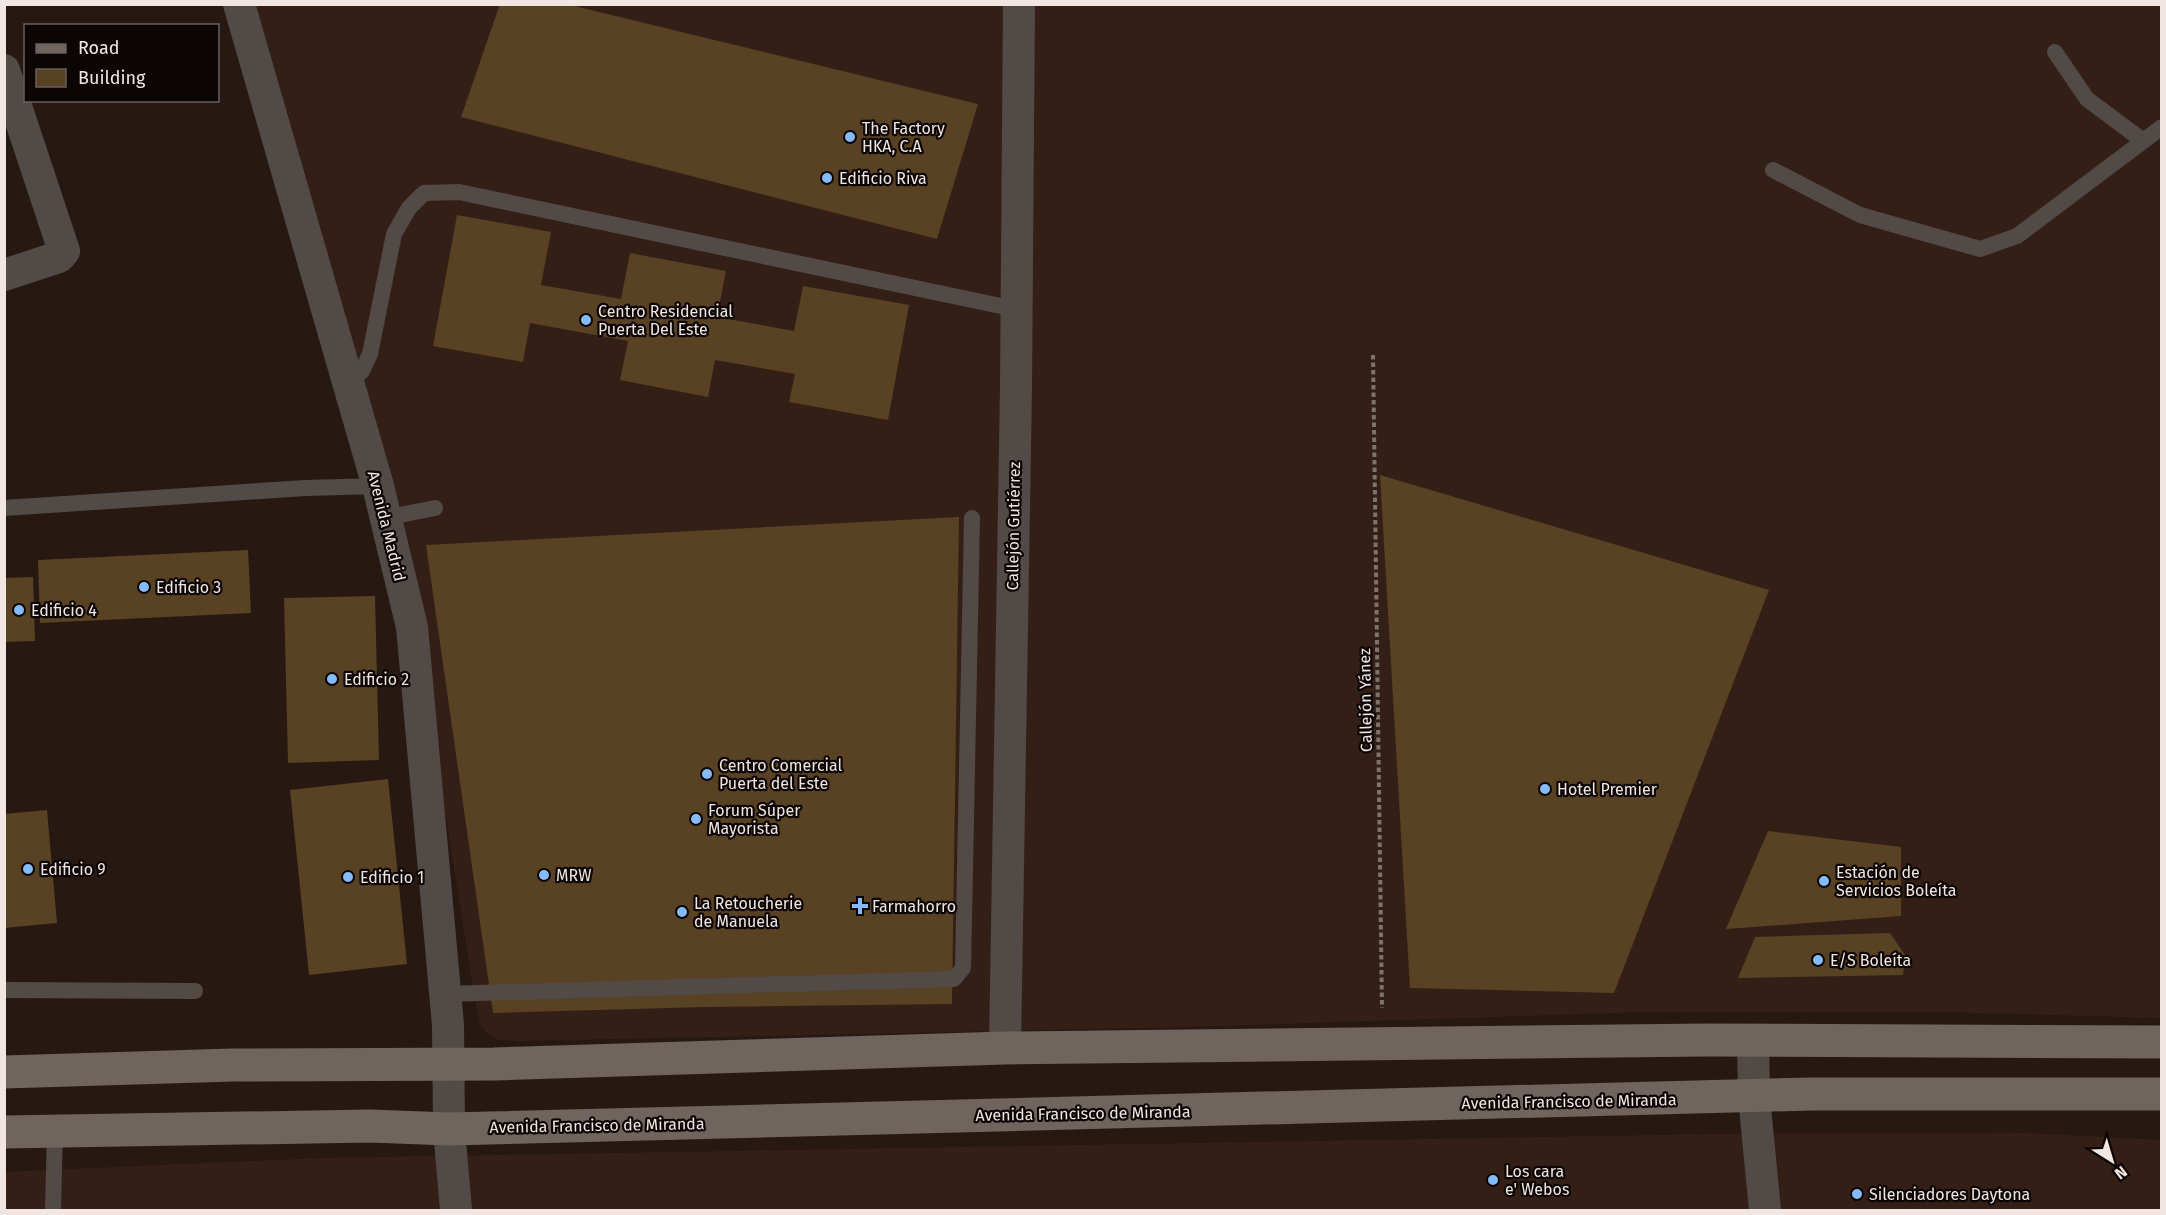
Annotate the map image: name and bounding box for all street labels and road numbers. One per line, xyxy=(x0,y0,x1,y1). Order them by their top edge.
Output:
street label: Callejón Gutiérrez xyxy=(1003,462,1024,591)
street label: Avenida Madrid xyxy=(364,469,409,583)
street label: Callejón Yánez xyxy=(1355,648,1376,752)
street label: Avenida Francisco de Miranda xyxy=(1461,1090,1677,1113)
street label: Avenida Francisco de Miranda xyxy=(975,1102,1191,1125)
street label: Avenida Francisco de Miranda xyxy=(489,1114,705,1137)

